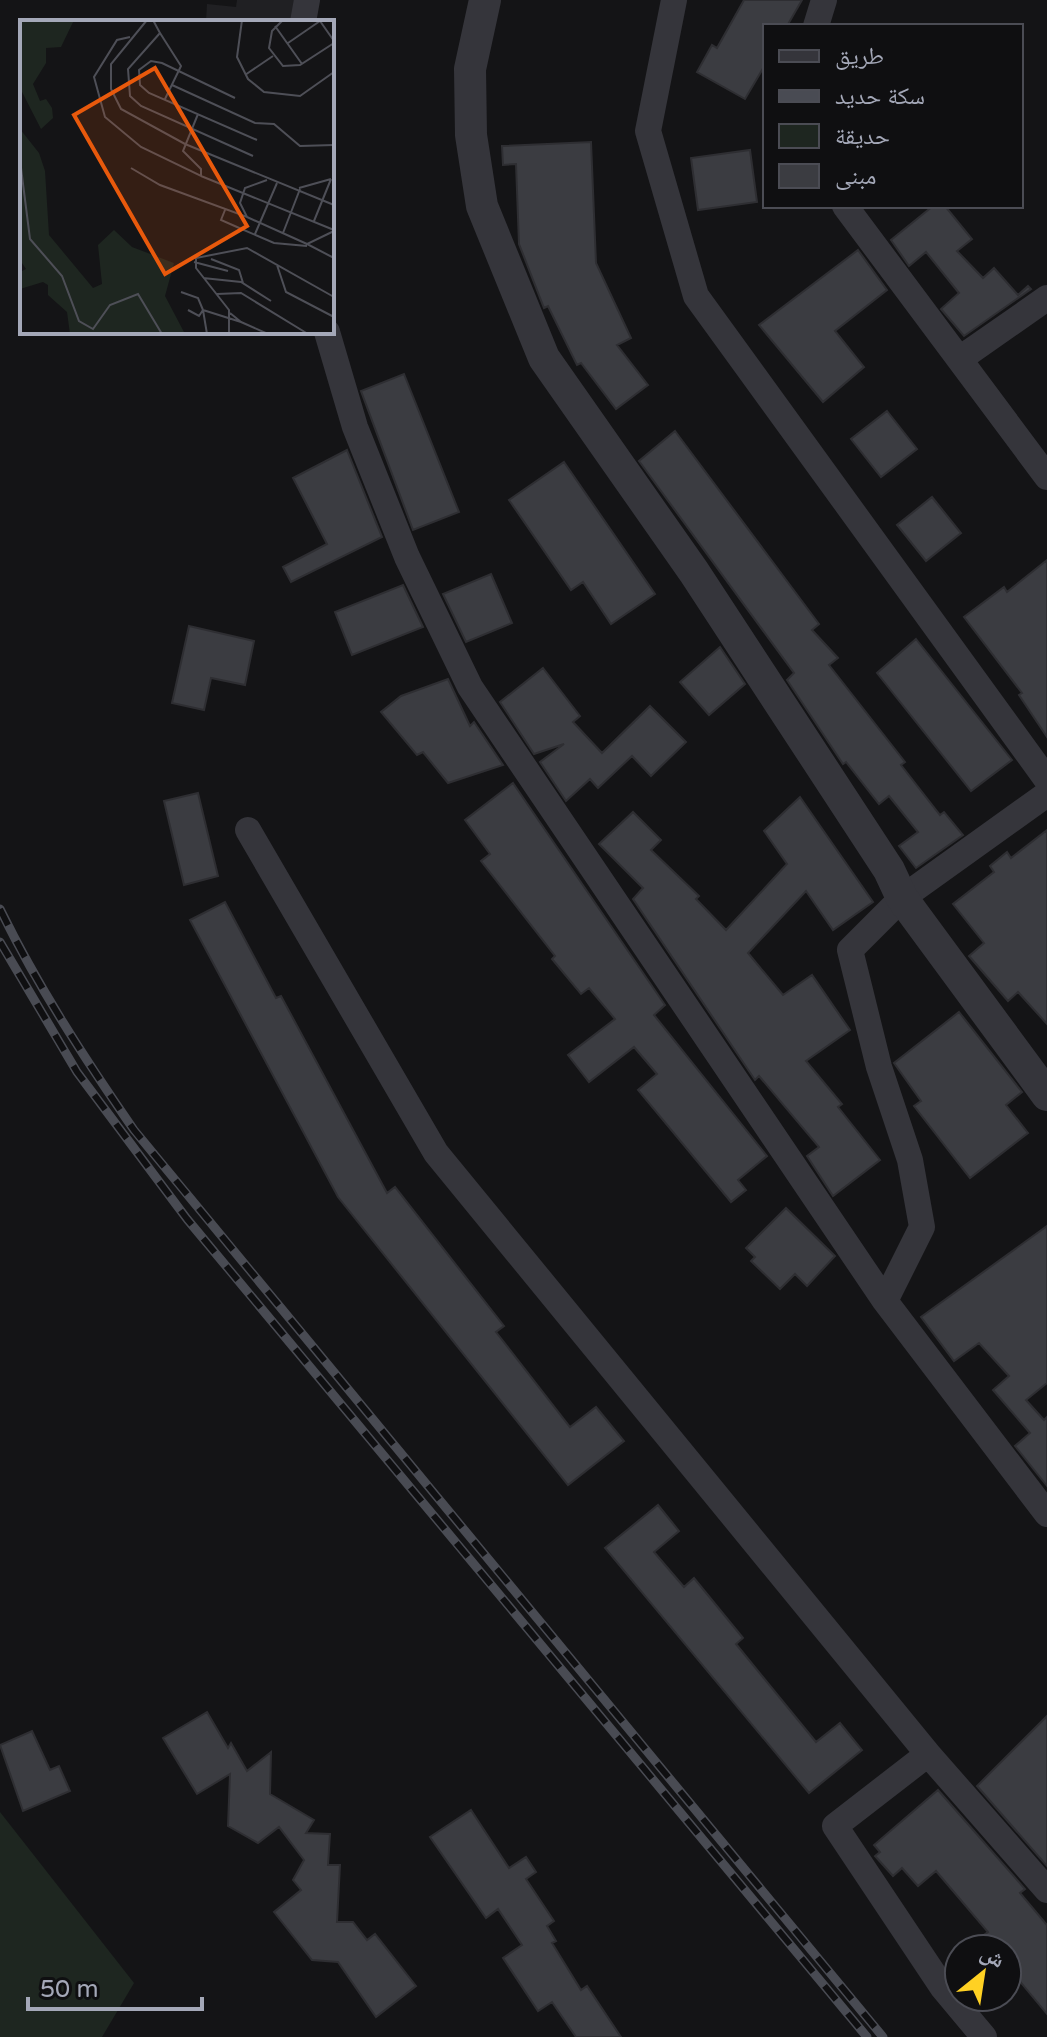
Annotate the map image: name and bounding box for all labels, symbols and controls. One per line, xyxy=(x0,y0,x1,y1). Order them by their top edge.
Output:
inset map xyxy=(20,20,334,334)
legend xyxy=(763,24,1023,208)
text: طريق xyxy=(835,42,884,71)
text: سكة حديد xyxy=(835,82,925,111)
text: حديقة xyxy=(835,122,890,151)
text: مبنى xyxy=(835,162,876,191)
north arrow xyxy=(943,1933,1023,2013)
text: ش xyxy=(976,1939,1009,1974)
scale bar xyxy=(28,1961,202,2011)
text: 50 m xyxy=(40,1975,98,2004)

